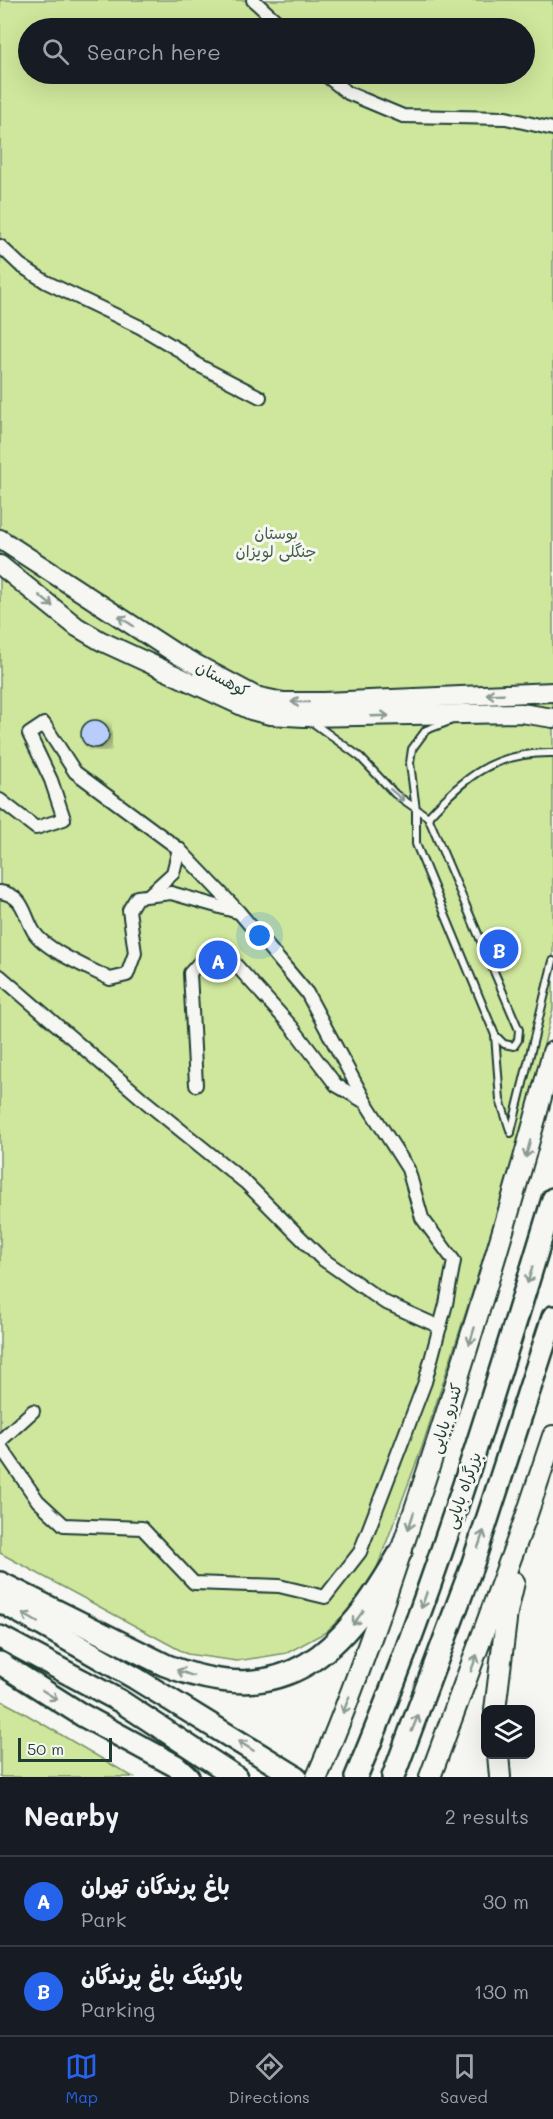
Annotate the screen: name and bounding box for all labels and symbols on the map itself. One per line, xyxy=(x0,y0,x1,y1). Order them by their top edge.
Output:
park label: بوستان جنگلی لویزان xyxy=(236,522,316,562)
one-way arrow xyxy=(38,594,53,608)
one-way arrow xyxy=(117,614,134,627)
street label: کوهستان xyxy=(192,655,253,702)
one-way arrow xyxy=(485,688,505,699)
one-way arrow xyxy=(290,696,310,708)
one-way arrow xyxy=(370,710,390,722)
one-way arrow xyxy=(389,788,405,801)
your location xyxy=(245,921,274,950)
pin: B xyxy=(480,926,518,972)
pin: A xyxy=(198,938,238,982)
one-way arrow xyxy=(521,1139,533,1158)
one-way arrow xyxy=(524,1265,535,1284)
one-way arrow xyxy=(466,1326,477,1345)
street label: کندرو بابایی xyxy=(424,1380,467,1456)
street label: بزرگراه بابایی xyxy=(439,1449,486,1532)
one-way arrow xyxy=(405,1511,416,1530)
one-way arrow xyxy=(476,1530,487,1549)
one-way arrow xyxy=(417,1590,428,1609)
one-way arrow xyxy=(351,1610,364,1626)
one-way arrow xyxy=(22,1612,39,1624)
one-way arrow xyxy=(469,1655,480,1673)
one-way arrow xyxy=(177,1667,195,1678)
one-way arrow xyxy=(41,1688,58,1701)
one-way arrow xyxy=(340,1695,351,1714)
one-way arrow xyxy=(410,1714,421,1732)
scale bar xyxy=(18,1735,112,1762)
one-way arrow xyxy=(238,1740,255,1752)

